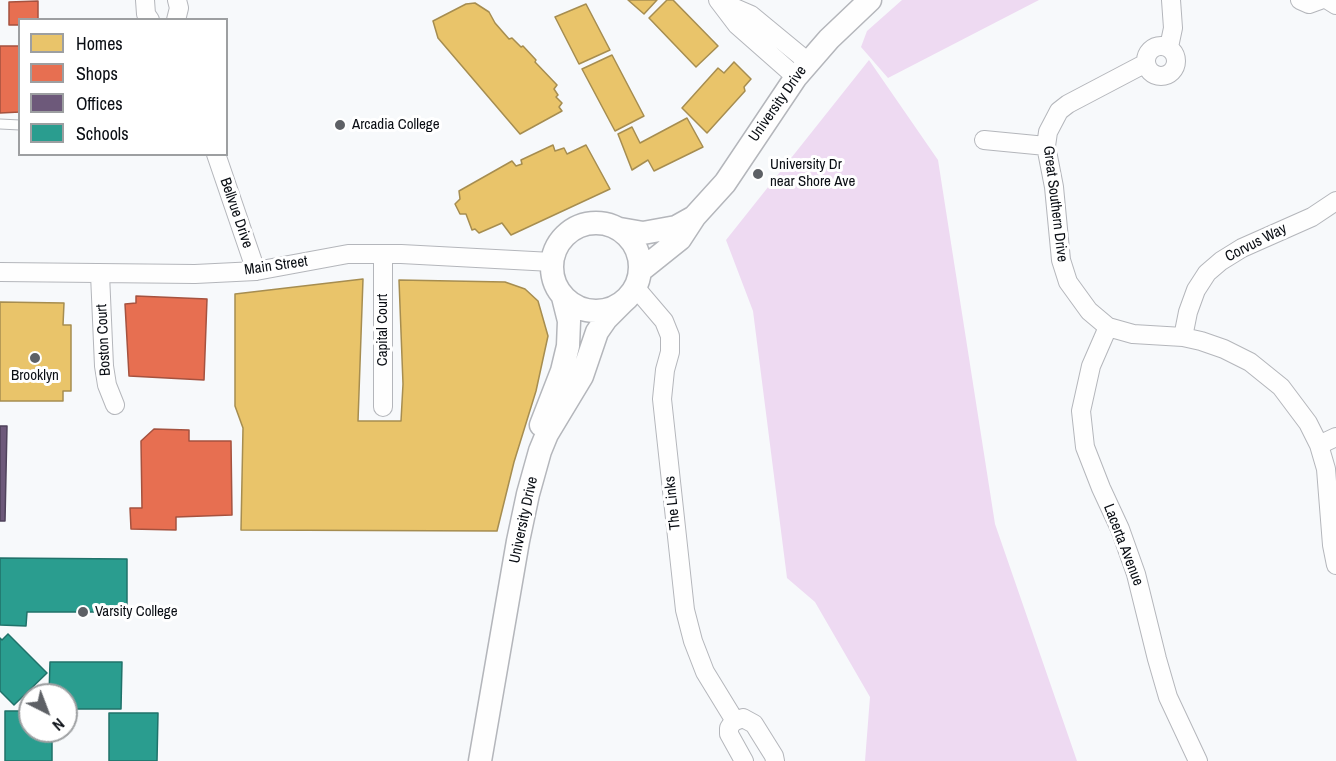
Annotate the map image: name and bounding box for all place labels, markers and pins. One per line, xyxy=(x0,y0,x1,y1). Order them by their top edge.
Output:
place label: Arcadia College xyxy=(352,116,440,134)
marker: Arcadia College xyxy=(333,118,347,132)
place label: University Dr near Shore Ave xyxy=(770,156,855,191)
marker: University Dr near Shore Ave xyxy=(751,167,765,181)
marker: Brooklyn xyxy=(28,351,42,365)
place label: Brooklyn xyxy=(11,367,59,385)
place label: Varsity College xyxy=(95,603,177,621)
marker: Varsity College xyxy=(76,605,90,619)

